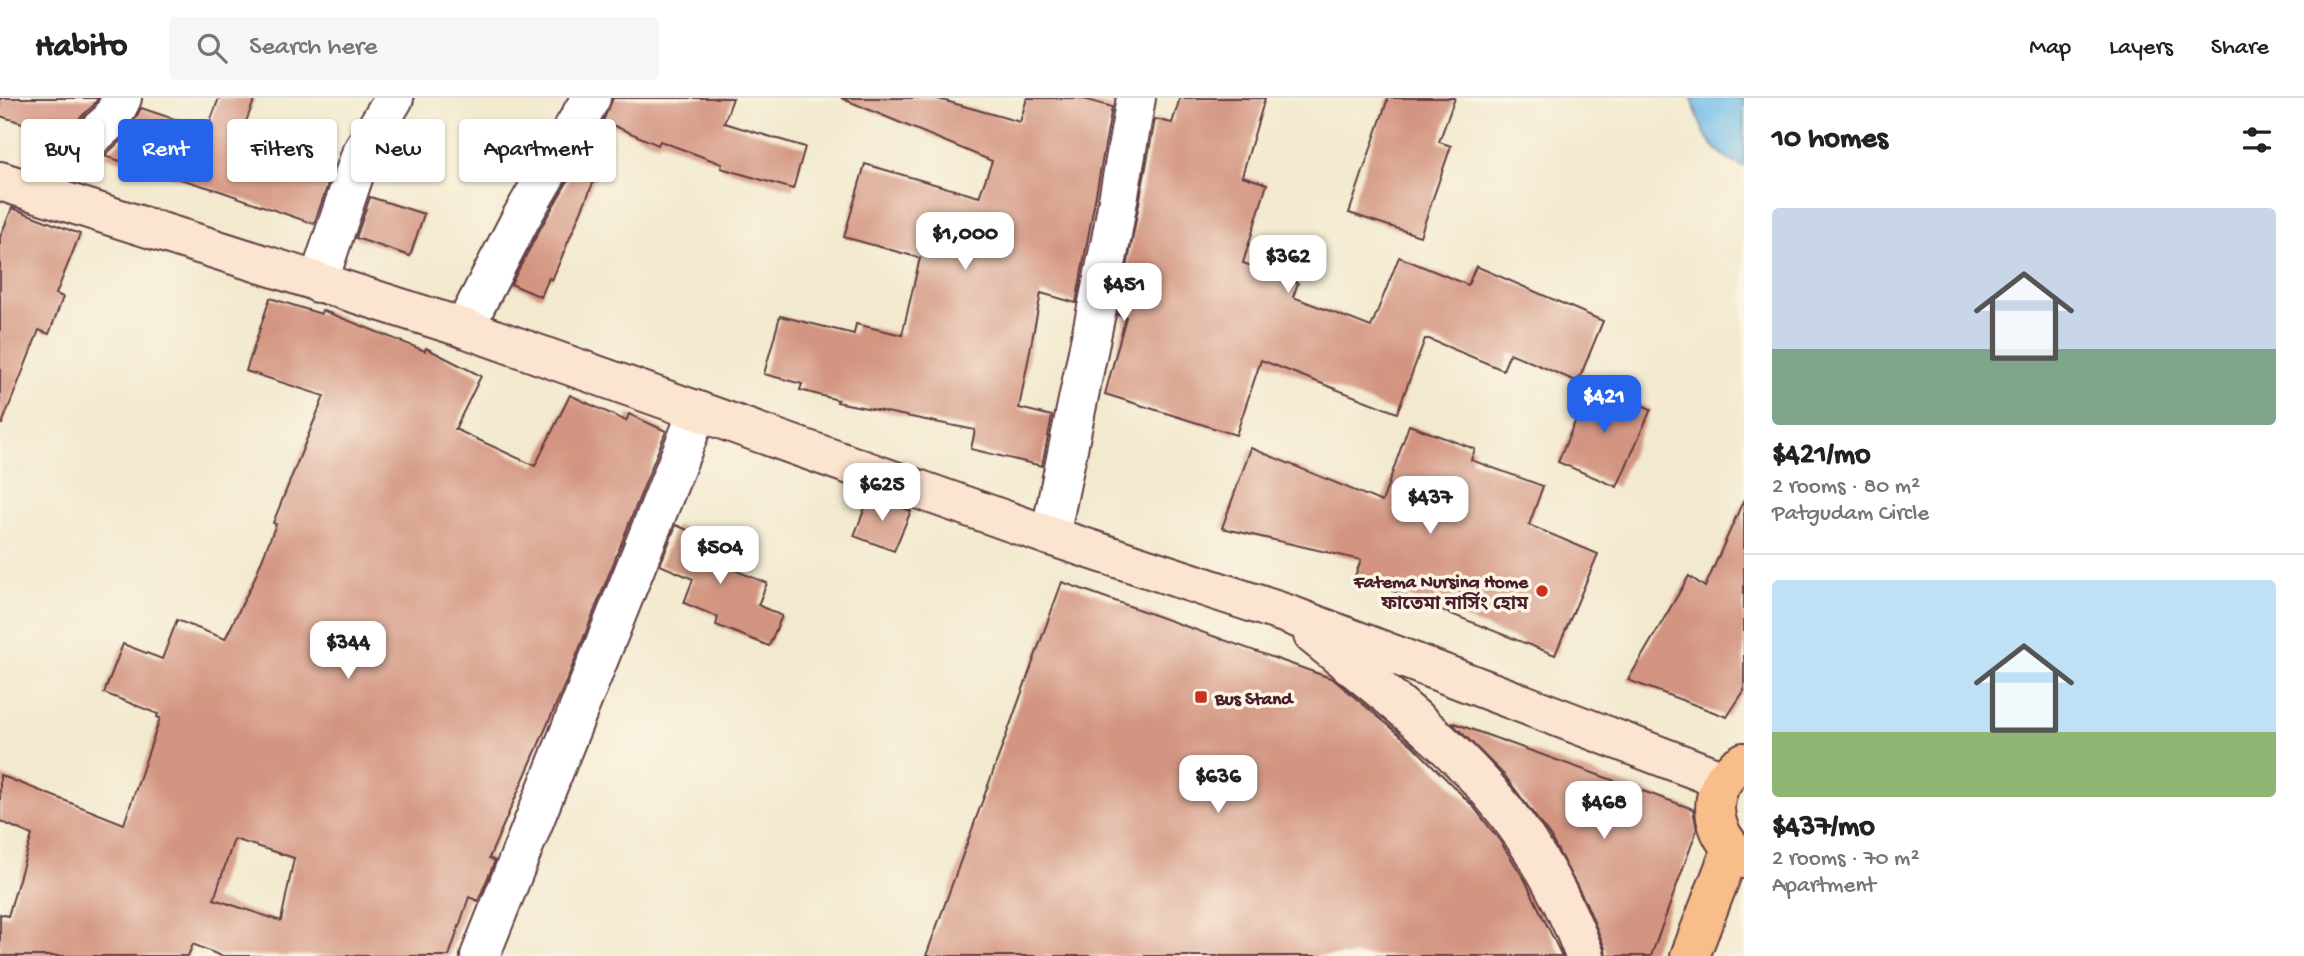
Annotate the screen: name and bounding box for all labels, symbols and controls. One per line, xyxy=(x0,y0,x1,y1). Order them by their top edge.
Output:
search box xyxy=(169,17,659,80)
text: Habito xyxy=(35,29,127,67)
icon: search xyxy=(193,29,231,67)
text: Search here xyxy=(249,33,377,64)
text: Map xyxy=(2029,34,2071,63)
text: Layers xyxy=(2109,34,2173,63)
text: Share xyxy=(2211,34,2269,63)
chip: Buy xyxy=(21,119,104,182)
chip: Rent xyxy=(118,119,213,182)
chip: Filters xyxy=(227,119,337,182)
chip: New xyxy=(351,119,445,182)
chip: Apartment xyxy=(459,119,616,182)
icon: filters xyxy=(2238,121,2276,159)
text: 10 homes xyxy=(1772,123,1888,158)
pin: $1,000 xyxy=(908,212,1022,272)
text: $1,000 xyxy=(932,221,998,248)
pin: $362 xyxy=(1247,236,1329,295)
text: $362 xyxy=(1265,244,1311,271)
icon: home xyxy=(1961,253,2087,379)
pin: $451 xyxy=(1083,264,1165,323)
text: $451 xyxy=(1103,272,1145,299)
pin: $421 xyxy=(1563,376,1645,435)
text: $421 xyxy=(1583,384,1625,411)
text: $421/mo xyxy=(1772,439,1871,474)
pin: $625 xyxy=(841,464,923,523)
text: $625 xyxy=(859,472,905,499)
text: 2 rooms · 80 m² xyxy=(1772,474,1920,501)
pin: $437 xyxy=(1389,476,1471,536)
text: $437 xyxy=(1407,485,1453,512)
text: Patgudam Circle xyxy=(1772,501,1929,528)
pin: $504 xyxy=(679,526,761,586)
text: $504 xyxy=(697,535,743,562)
place label: Fatema Nursing Home ফাতেমা নার্সিং হোম xyxy=(1353,572,1529,617)
marker: Fatema Nursing Home ফাতেমা নার্সিং হোম xyxy=(1534,583,1550,599)
pin: $344 xyxy=(307,622,389,681)
icon: home xyxy=(1961,625,2087,751)
text: $344 xyxy=(326,630,370,657)
marker: Bus Stand xyxy=(1193,689,1209,705)
place label: Bus Stand xyxy=(1214,689,1294,712)
pin: $636 xyxy=(1177,756,1259,815)
text: $636 xyxy=(1195,764,1241,791)
pin: $468 xyxy=(1563,782,1645,841)
text: $468 xyxy=(1581,790,1627,817)
text: $437/mo xyxy=(1772,811,1875,846)
text: 2 rooms · 70 m² xyxy=(1772,846,1920,873)
text: Apartment xyxy=(1772,873,1876,900)

